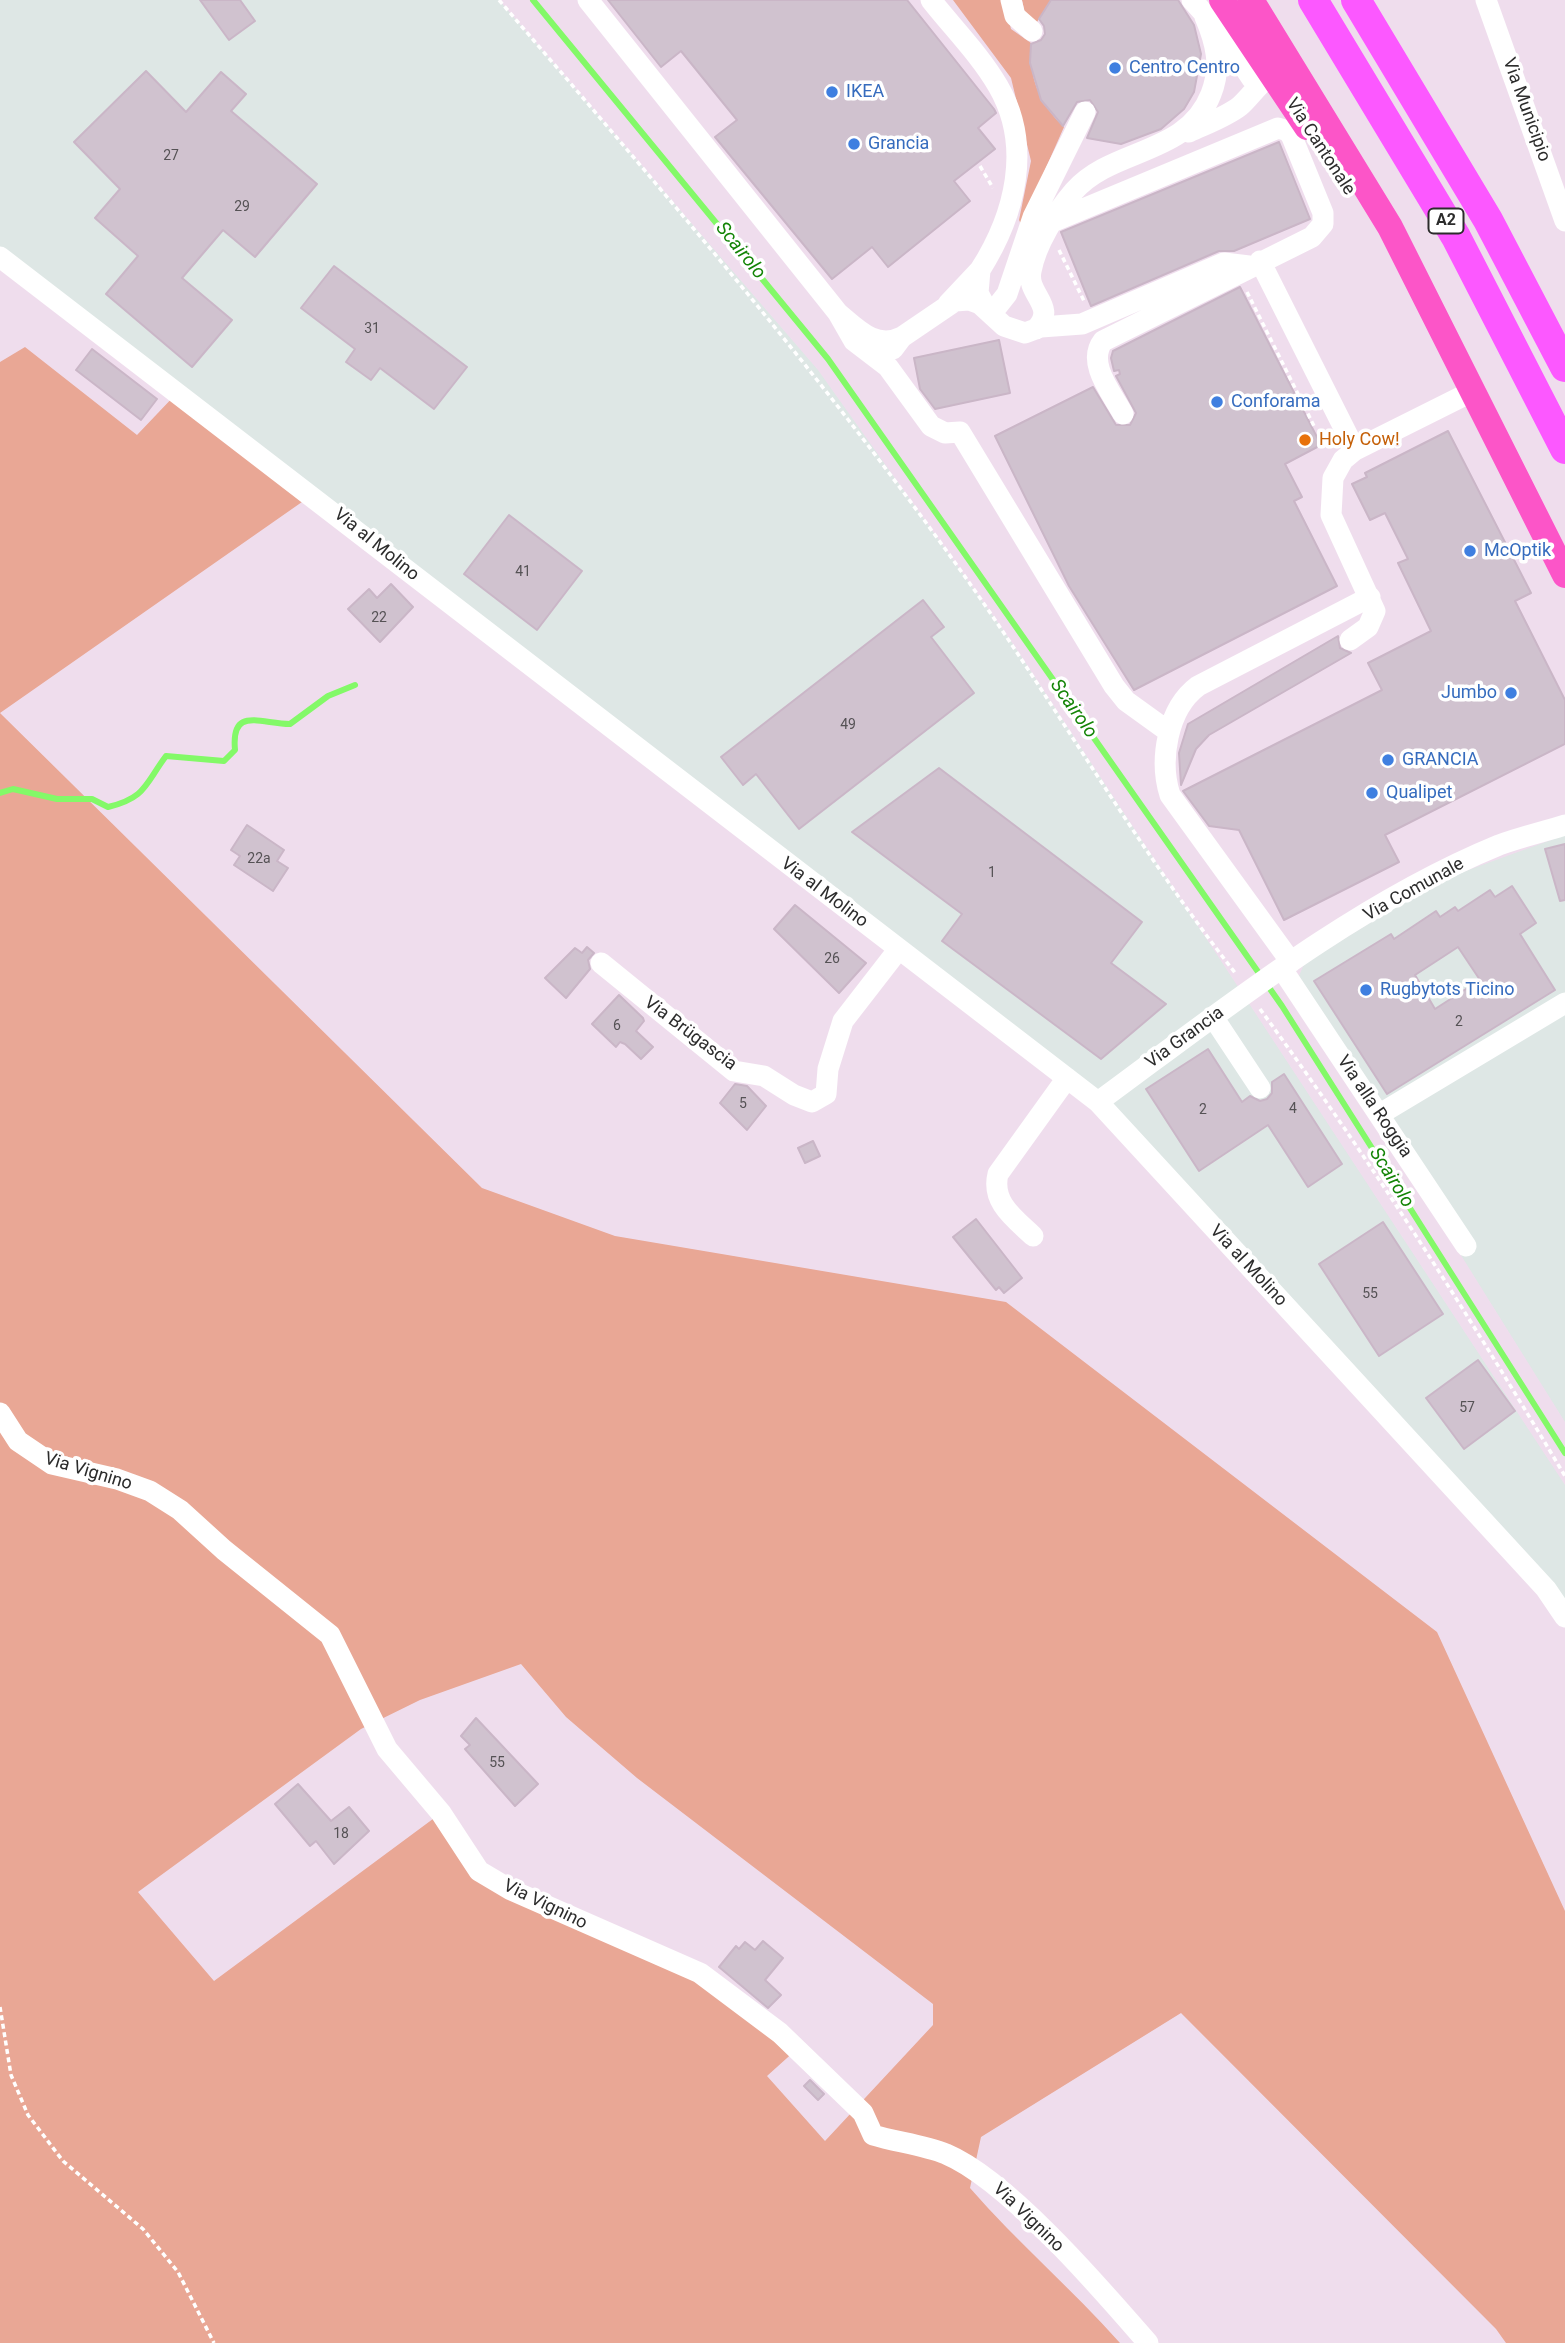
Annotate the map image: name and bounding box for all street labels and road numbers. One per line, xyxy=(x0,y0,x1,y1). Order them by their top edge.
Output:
street label: Via Municipio xyxy=(1497,55,1555,165)
street label: Via Cantonale xyxy=(1281,94,1359,200)
road number: A2 xyxy=(1428,209,1464,234)
street label: Via al Molino xyxy=(329,504,423,586)
street label: Via al Molino xyxy=(776,853,872,933)
street label: Via Comunale xyxy=(1360,854,1468,926)
street label: Via Brügascia xyxy=(640,992,740,1076)
street label: Via Grancia xyxy=(1142,1002,1228,1074)
street label: Via alla Roggia xyxy=(1332,1052,1416,1162)
street label: Via al Molino xyxy=(1205,1221,1291,1311)
street label: Via Vignino xyxy=(42,1448,134,1496)
street label: Via Vignino xyxy=(500,1875,590,1935)
street label: Via Vignino xyxy=(988,2179,1068,2257)

